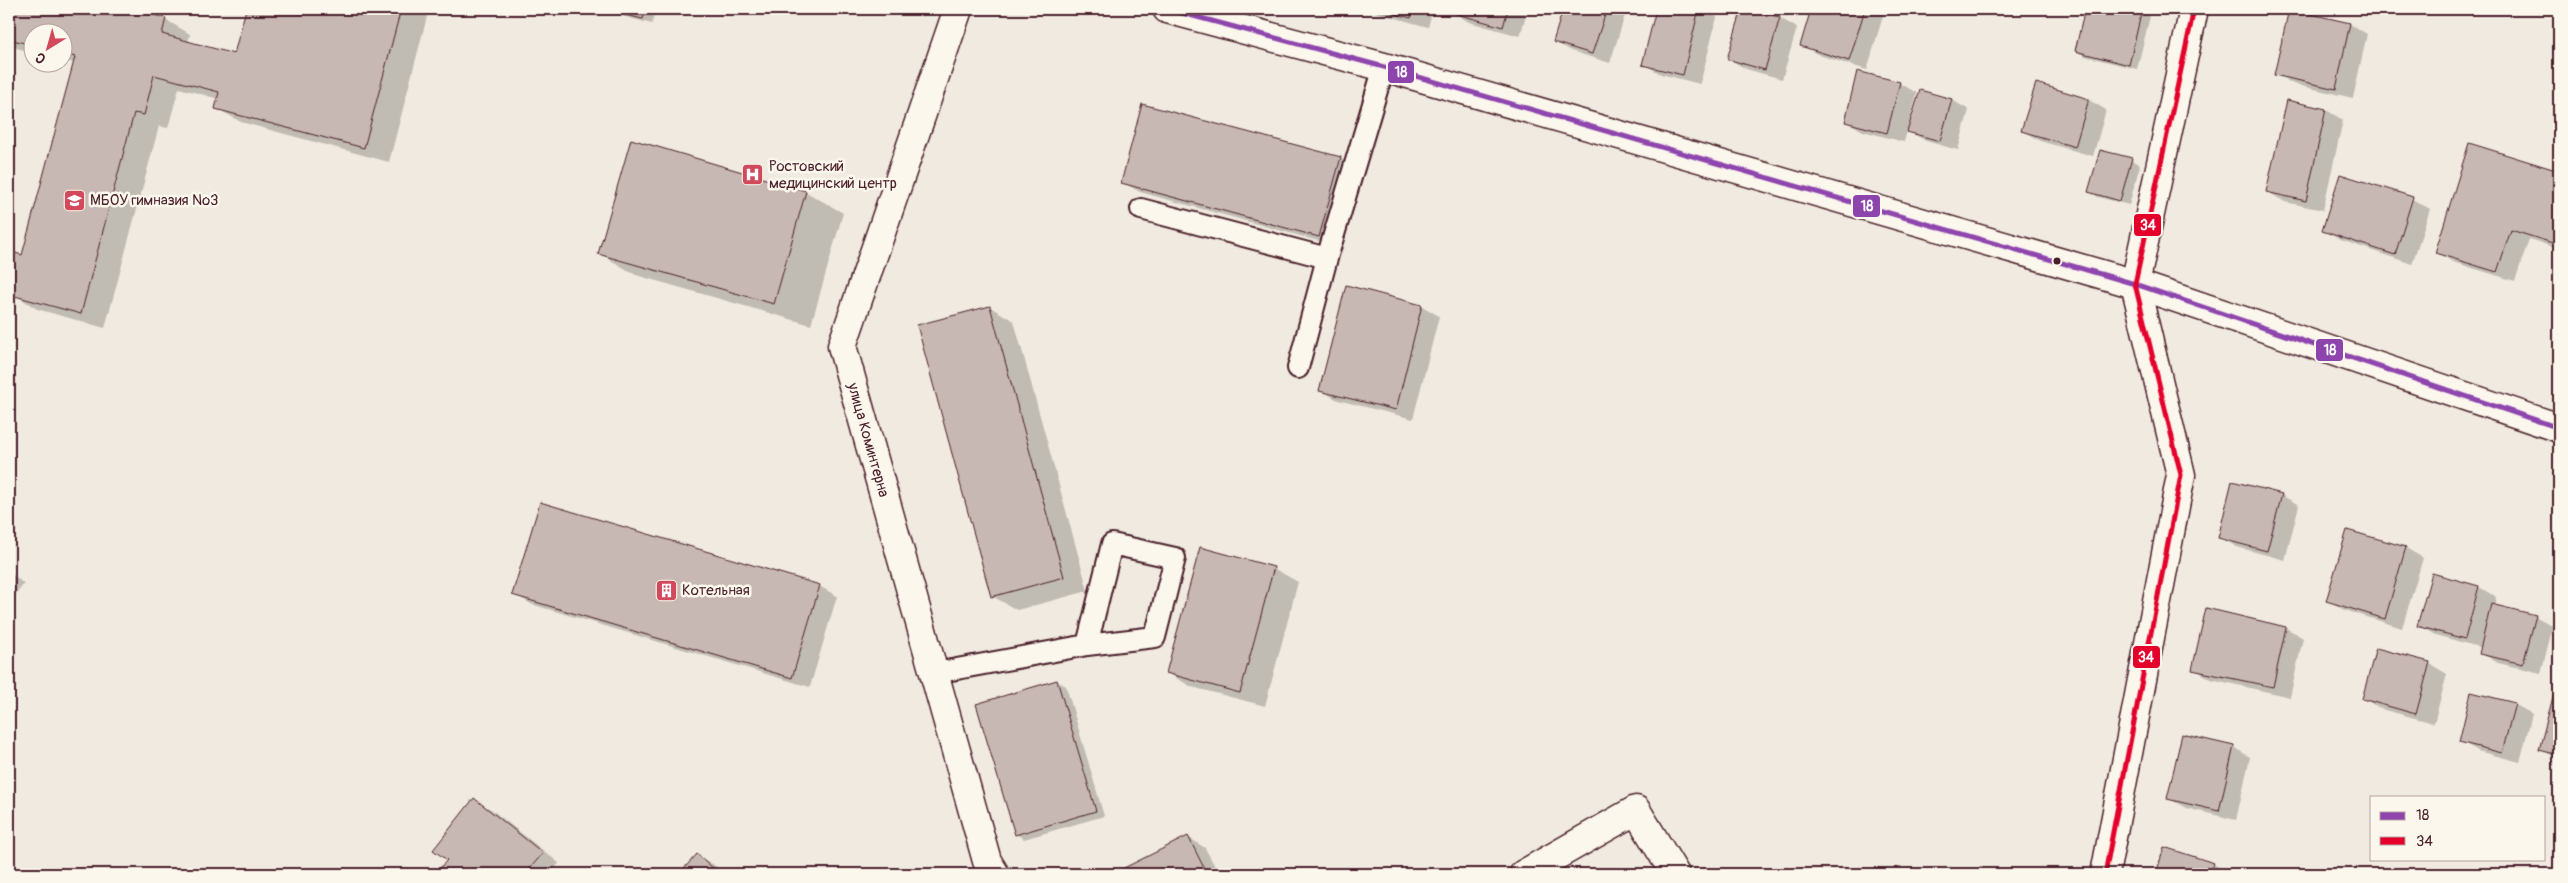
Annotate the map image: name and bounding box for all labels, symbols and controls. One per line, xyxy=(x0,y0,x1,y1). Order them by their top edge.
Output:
north arrow xyxy=(22,22,72,72)
text: С xyxy=(32,48,49,67)
line badge: 18 xyxy=(1387,60,1415,84)
text: 18 xyxy=(1395,64,1407,81)
place label: Ростовский медицинский центр xyxy=(769,157,897,193)
hospital icon: Ростовский медицинский центр xyxy=(741,163,765,187)
school or university icon: МБОУ гимназия №3 xyxy=(62,188,86,212)
place label: МБОУ гимназия №3 xyxy=(90,191,219,210)
line badge: 18 xyxy=(1852,194,1881,218)
text: 18 xyxy=(1861,198,1873,215)
line badge: 34 xyxy=(2133,213,2162,237)
text: 34 xyxy=(2140,217,2157,234)
unlabelled marker xyxy=(2052,256,2062,266)
line badge: 18 xyxy=(2315,338,2344,362)
text: 18 xyxy=(2324,342,2336,359)
street label: улица Коминтерна xyxy=(843,380,893,499)
building icon: Котельная xyxy=(654,578,678,602)
place label: Котельная xyxy=(682,581,750,600)
line badge: 34 xyxy=(2132,645,2161,669)
text: 34 xyxy=(2138,649,2155,666)
legend xyxy=(2370,796,2546,860)
text: 18 xyxy=(2416,806,2430,825)
text: 34 xyxy=(2416,832,2433,851)

